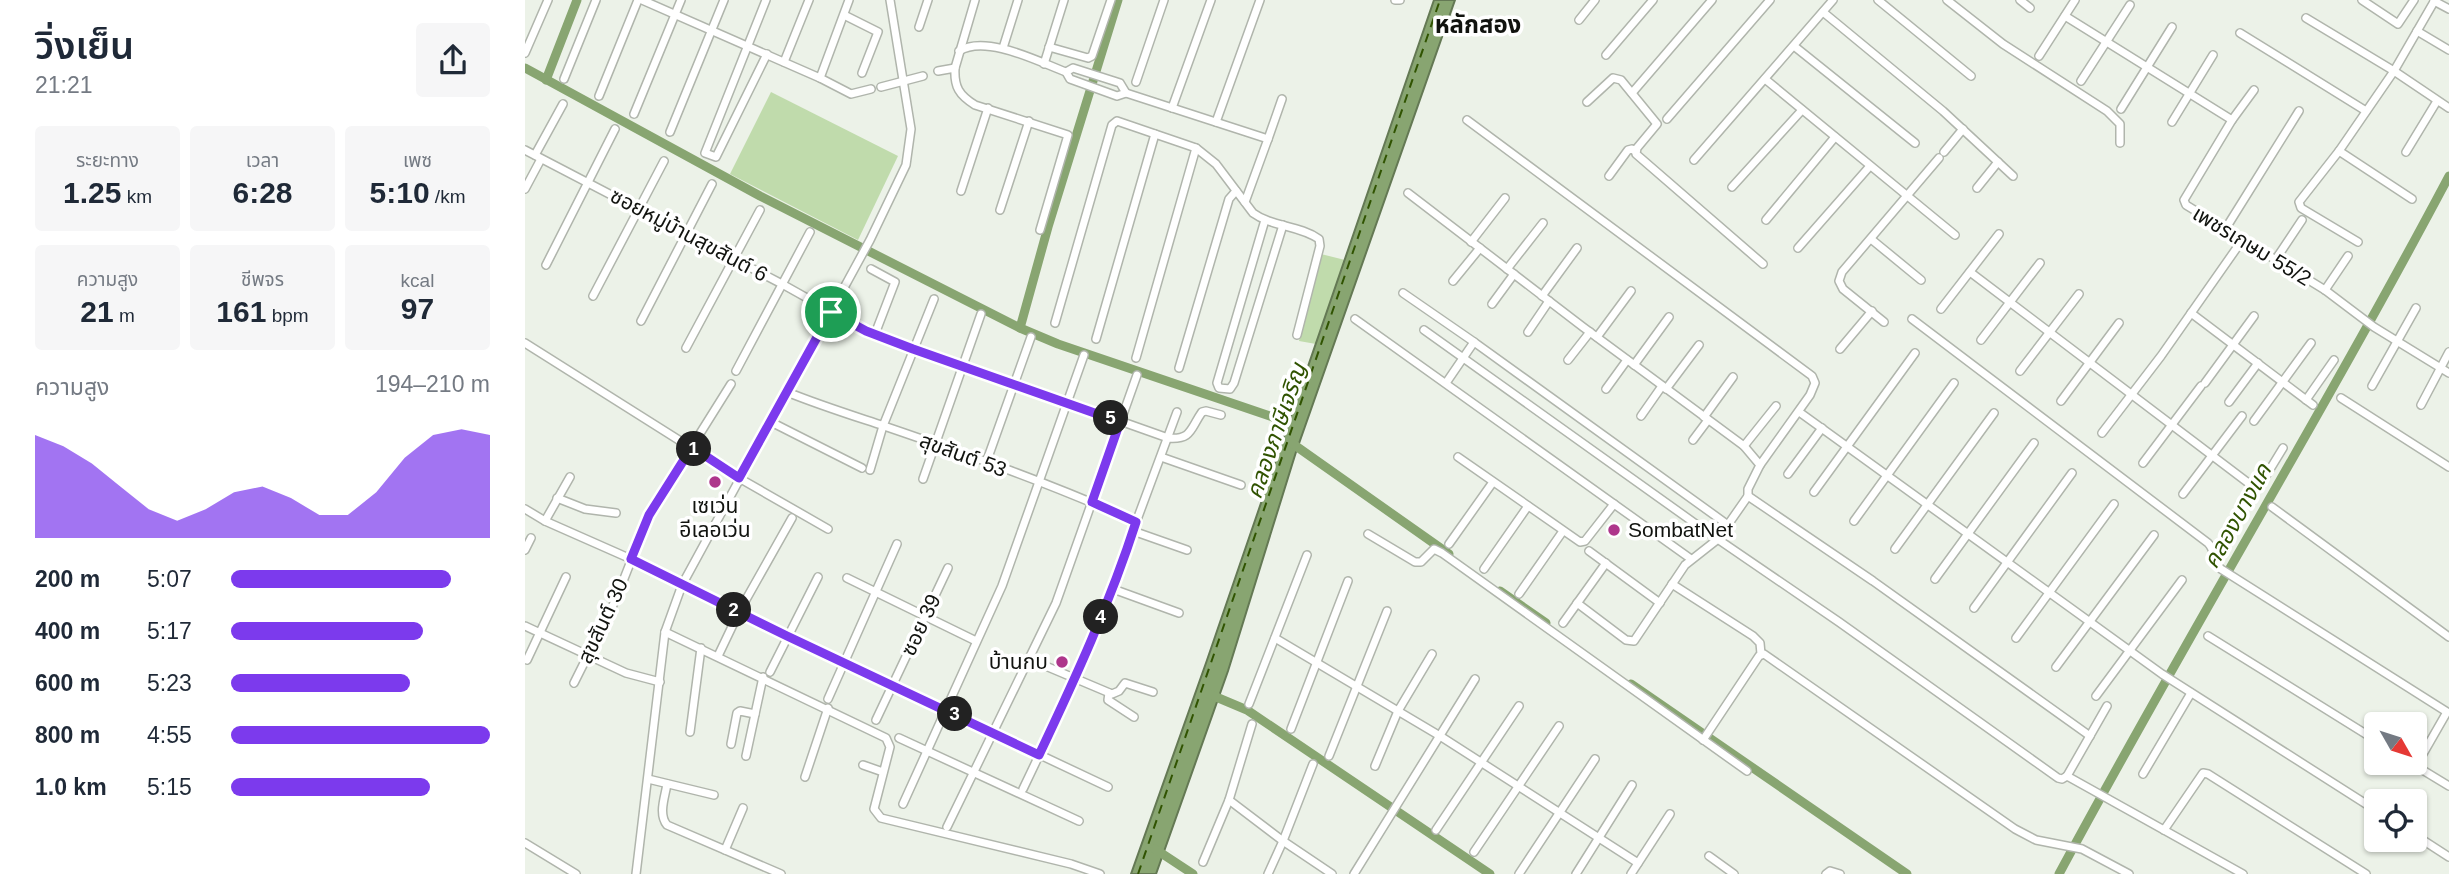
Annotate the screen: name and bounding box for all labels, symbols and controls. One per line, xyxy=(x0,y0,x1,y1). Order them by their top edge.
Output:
district label: หลักสอง xyxy=(1435,11,1521,38)
button: share xyxy=(416,23,490,97)
text: วิ่งเย็น xyxy=(35,25,134,67)
text: 21:21 xyxy=(35,72,93,98)
text: ระยะทาง xyxy=(76,150,139,171)
text: เวลา xyxy=(246,150,279,171)
text: เพซ xyxy=(403,150,432,171)
text: 1.25 xyxy=(63,176,121,209)
text: 6:28 xyxy=(232,176,293,209)
text: 5:10 xyxy=(370,176,430,209)
street label: ซอยหมู่บ้านสุขสันต์ 6 xyxy=(606,183,772,288)
text: km xyxy=(121,186,152,207)
text: /km xyxy=(430,186,465,207)
street label: เพชรเกษม 55/2 xyxy=(2189,201,2316,290)
text: ความสูง xyxy=(77,269,138,290)
text: ชีพจร xyxy=(241,269,284,290)
text: kcal xyxy=(401,270,434,291)
pin xyxy=(801,282,861,342)
text: 97 xyxy=(401,292,434,325)
icon: arrive xyxy=(812,293,850,331)
text: 21 xyxy=(80,295,114,328)
text: 161 xyxy=(216,295,266,328)
text: m xyxy=(114,305,135,326)
text: bpm xyxy=(266,305,309,326)
water label: คลองภาษีเจริญ xyxy=(1241,358,1312,502)
text: 194–210 m xyxy=(375,371,490,397)
text: ความสูง xyxy=(35,374,109,400)
pin: 5 xyxy=(1093,400,1129,436)
text: 5 xyxy=(1105,407,1116,428)
street label: สุขสันต์ 53 xyxy=(916,428,1010,483)
pin: 1 xyxy=(677,432,711,466)
text: 1 xyxy=(688,438,699,459)
water label: คลองบางแค xyxy=(2198,458,2277,573)
marker: เซเว่น อีเลอเว่น xyxy=(707,474,723,490)
place label: เซเว่น อีเลอเว่น xyxy=(679,494,751,541)
place label: SombatNet xyxy=(1628,518,1733,541)
marker: SombatNet xyxy=(1606,522,1622,538)
text: 200 m xyxy=(35,566,100,592)
text: 5:07 xyxy=(147,566,192,592)
street label: สุขสันต์ 30 xyxy=(573,575,634,668)
street label: ซอย 39 xyxy=(896,590,945,659)
pin: 2 xyxy=(717,592,752,628)
text: 2 xyxy=(728,599,739,620)
pin: 4 xyxy=(1083,600,1119,634)
text: 4 xyxy=(1095,606,1106,627)
text: 400 m xyxy=(35,618,100,644)
text: 5:17 xyxy=(147,618,192,644)
place label: บ้านกบ xyxy=(989,650,1048,673)
marker: บ้านกบ xyxy=(1054,654,1070,670)
text: 600 m xyxy=(35,670,100,696)
text: 5:23 xyxy=(147,670,192,696)
pin: 3 xyxy=(937,696,973,732)
text: 3 xyxy=(949,703,960,724)
north arrow xyxy=(2364,712,2427,775)
map controls xyxy=(2364,712,2427,852)
text: 800 m xyxy=(35,722,100,748)
text: 4:55 xyxy=(147,722,192,748)
text: 1.0 km xyxy=(35,774,107,800)
text: 5:15 xyxy=(147,774,192,800)
button: locate xyxy=(2364,789,2427,852)

